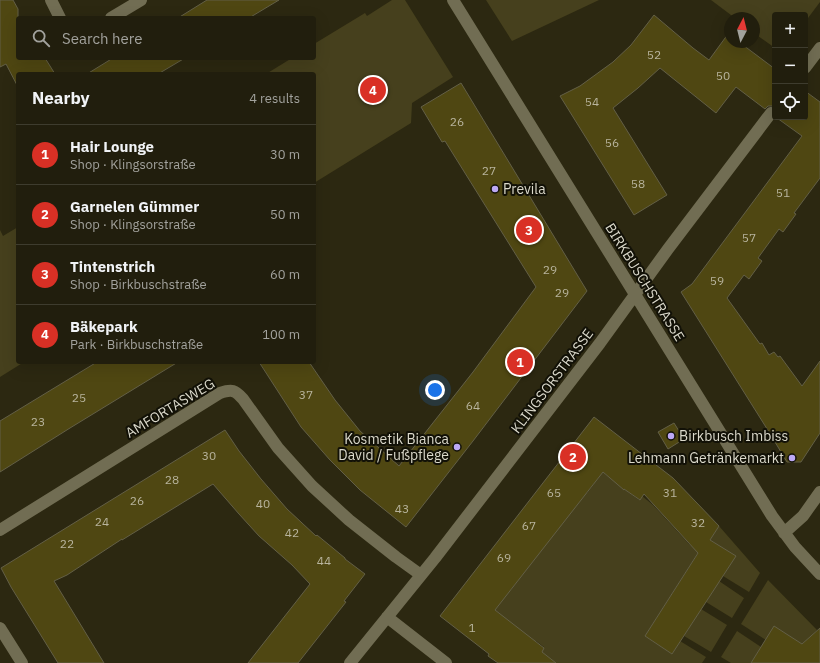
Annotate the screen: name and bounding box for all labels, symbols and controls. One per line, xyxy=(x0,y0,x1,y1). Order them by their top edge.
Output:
north arrow xyxy=(724,12,760,48)
map controls xyxy=(772,12,808,120)
button: + xyxy=(772,12,808,48)
search box xyxy=(16,16,316,60)
icon: search xyxy=(30,27,52,49)
text: Search here xyxy=(62,29,142,48)
house number: 52 xyxy=(647,47,661,62)
button: − xyxy=(772,48,808,84)
house number: 50 xyxy=(716,68,730,83)
pin: 4 xyxy=(360,75,386,105)
button: locate xyxy=(772,84,808,120)
text: Nearby xyxy=(32,87,90,109)
text: 4 results xyxy=(249,90,300,107)
house number: 54 xyxy=(585,94,599,109)
house number: 26 xyxy=(450,114,464,129)
house number: 56 xyxy=(605,135,619,150)
text: Hair Lounge xyxy=(70,137,154,156)
text: 1 xyxy=(41,146,49,163)
text: 30 m xyxy=(270,146,300,163)
text: Shop · Klingsorstraße xyxy=(70,156,196,173)
house number: 27 xyxy=(482,163,496,178)
house number: 58 xyxy=(631,176,645,191)
place label: Previla xyxy=(503,180,546,198)
marker: Previla xyxy=(490,184,500,194)
house number: 51 xyxy=(776,185,790,200)
text: Garnelen Gümmer xyxy=(70,197,199,216)
text: 2 xyxy=(41,206,49,223)
text: 50 m xyxy=(270,206,300,223)
pin: 3 xyxy=(516,215,542,245)
text: Shop · Klingsorstraße xyxy=(70,216,196,233)
street label: BIRKBUSCHSTRASSE xyxy=(601,220,689,344)
house number: 57 xyxy=(742,230,756,245)
text: Tintenstrich xyxy=(70,257,155,276)
house number: 29 xyxy=(543,262,557,277)
text: 3 xyxy=(41,266,49,283)
text: 60 m xyxy=(270,266,300,283)
house number: 59 xyxy=(710,273,724,288)
text: Shop · Birkbuschstraße xyxy=(70,276,207,293)
house number: 29 xyxy=(555,285,569,300)
text: Bäkepark xyxy=(70,317,138,336)
street label: KLINGSORSTRASSE xyxy=(507,325,597,437)
text: 4 xyxy=(41,326,49,343)
text: 100 m xyxy=(262,326,300,343)
text: Park · Birkbuschstraße xyxy=(70,336,203,353)
pin: 1 xyxy=(507,347,533,377)
street label: AMFORTASWEG xyxy=(122,374,218,442)
your location xyxy=(425,380,445,400)
house number: 37 xyxy=(299,387,313,402)
house number: 25 xyxy=(72,390,86,405)
house number: 64 xyxy=(466,398,480,413)
house number: 23 xyxy=(31,414,45,429)
place label: Birkbusch Imbiss xyxy=(679,427,789,445)
place label: Kosmetik Bianca David / Fußpflege xyxy=(338,430,450,464)
marker: Birkbusch Imbiss xyxy=(666,431,676,441)
marker: Kosmetik Bianca David / Fußpflege xyxy=(452,442,462,452)
pin: 2 xyxy=(560,442,586,472)
house number: 30 xyxy=(202,448,216,463)
place label: Lehmann Getränkemarkt xyxy=(628,449,784,467)
marker: Lehmann Getränkemarkt xyxy=(787,453,797,463)
house number: 28 xyxy=(165,472,179,487)
house number: 65 xyxy=(547,485,561,500)
house number: 31 xyxy=(663,485,677,500)
house number: 26 xyxy=(130,493,144,508)
house number: 40 xyxy=(256,496,270,511)
house number: 43 xyxy=(395,501,409,516)
house number: 24 xyxy=(95,514,109,529)
house number: 32 xyxy=(691,515,705,530)
house number: 67 xyxy=(522,518,536,533)
house number: 42 xyxy=(285,525,299,540)
house number: 22 xyxy=(60,536,74,551)
house number: 69 xyxy=(497,550,511,565)
house number: 44 xyxy=(317,553,331,568)
house number: 1 xyxy=(468,620,476,635)

